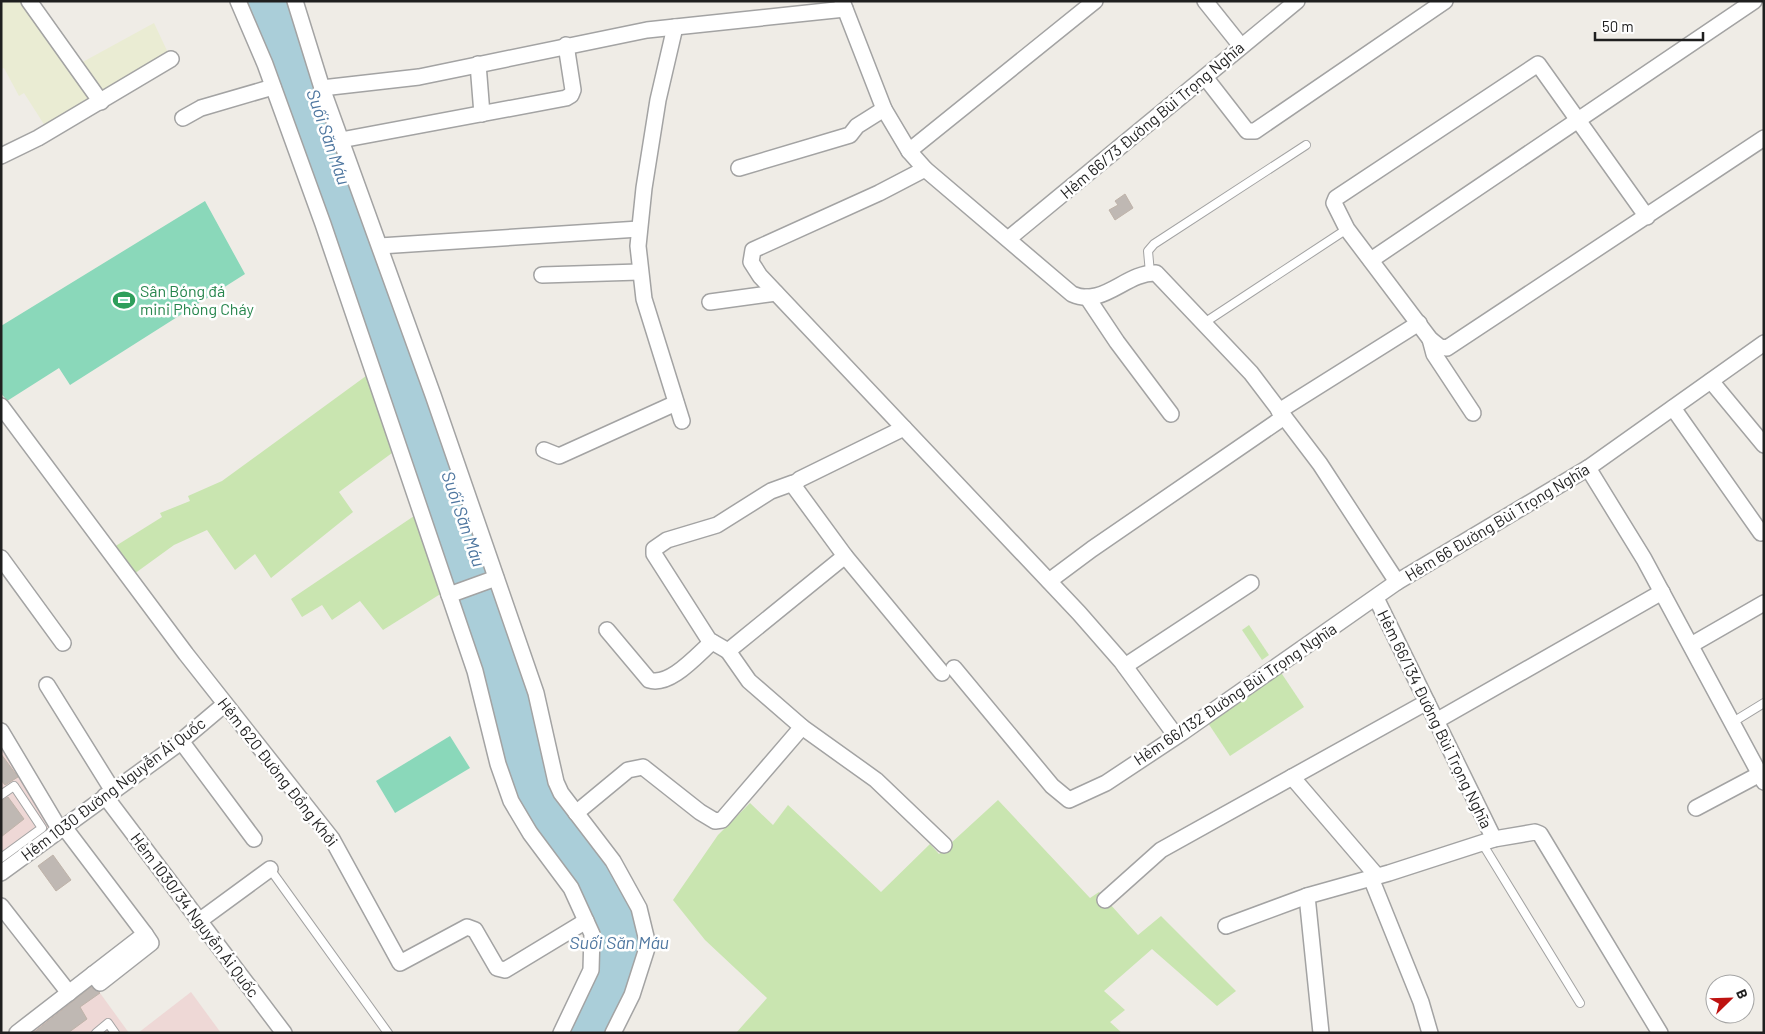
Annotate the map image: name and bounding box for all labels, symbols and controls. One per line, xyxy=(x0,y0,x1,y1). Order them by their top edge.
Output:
scale bar xyxy=(1595,10,1702,42)
text: 50 m xyxy=(1602,17,1634,35)
street label: Hẻm 66/73 Đường Bùi Trọng Nghĩa xyxy=(1056,37,1247,202)
water label: Suối Săn Máu xyxy=(302,86,356,187)
place label: Sân Bóng đá mini Phòng Cháy xyxy=(140,281,255,318)
sports icon: Sân Bóng đá mini Phòng Cháy xyxy=(111,287,137,313)
street label: Hẻm 66 Đường Bùi Trọng Nghĩa xyxy=(1401,459,1592,584)
water label: Suối Săn Máu xyxy=(437,468,491,569)
street label: Hẻm 66/134 Đường Bùi Trọng Nghĩa xyxy=(1374,606,1497,831)
street label: Hẻm 66/132 Đường Bùi Trọng Nghĩa xyxy=(1130,618,1340,769)
street label: Hẻm 620 Đường Đồng Khởi xyxy=(214,694,342,850)
street label: Hẻm 1030 Đường Nguyễn Ái Quốc xyxy=(17,713,209,864)
street label: Hẻm 1030/34 Nguyễn Ái Quốc xyxy=(127,829,263,1001)
water label: Suối Săn Máu xyxy=(569,931,669,953)
north arrow xyxy=(1705,974,1755,1024)
text: B xyxy=(1733,986,1752,1001)

